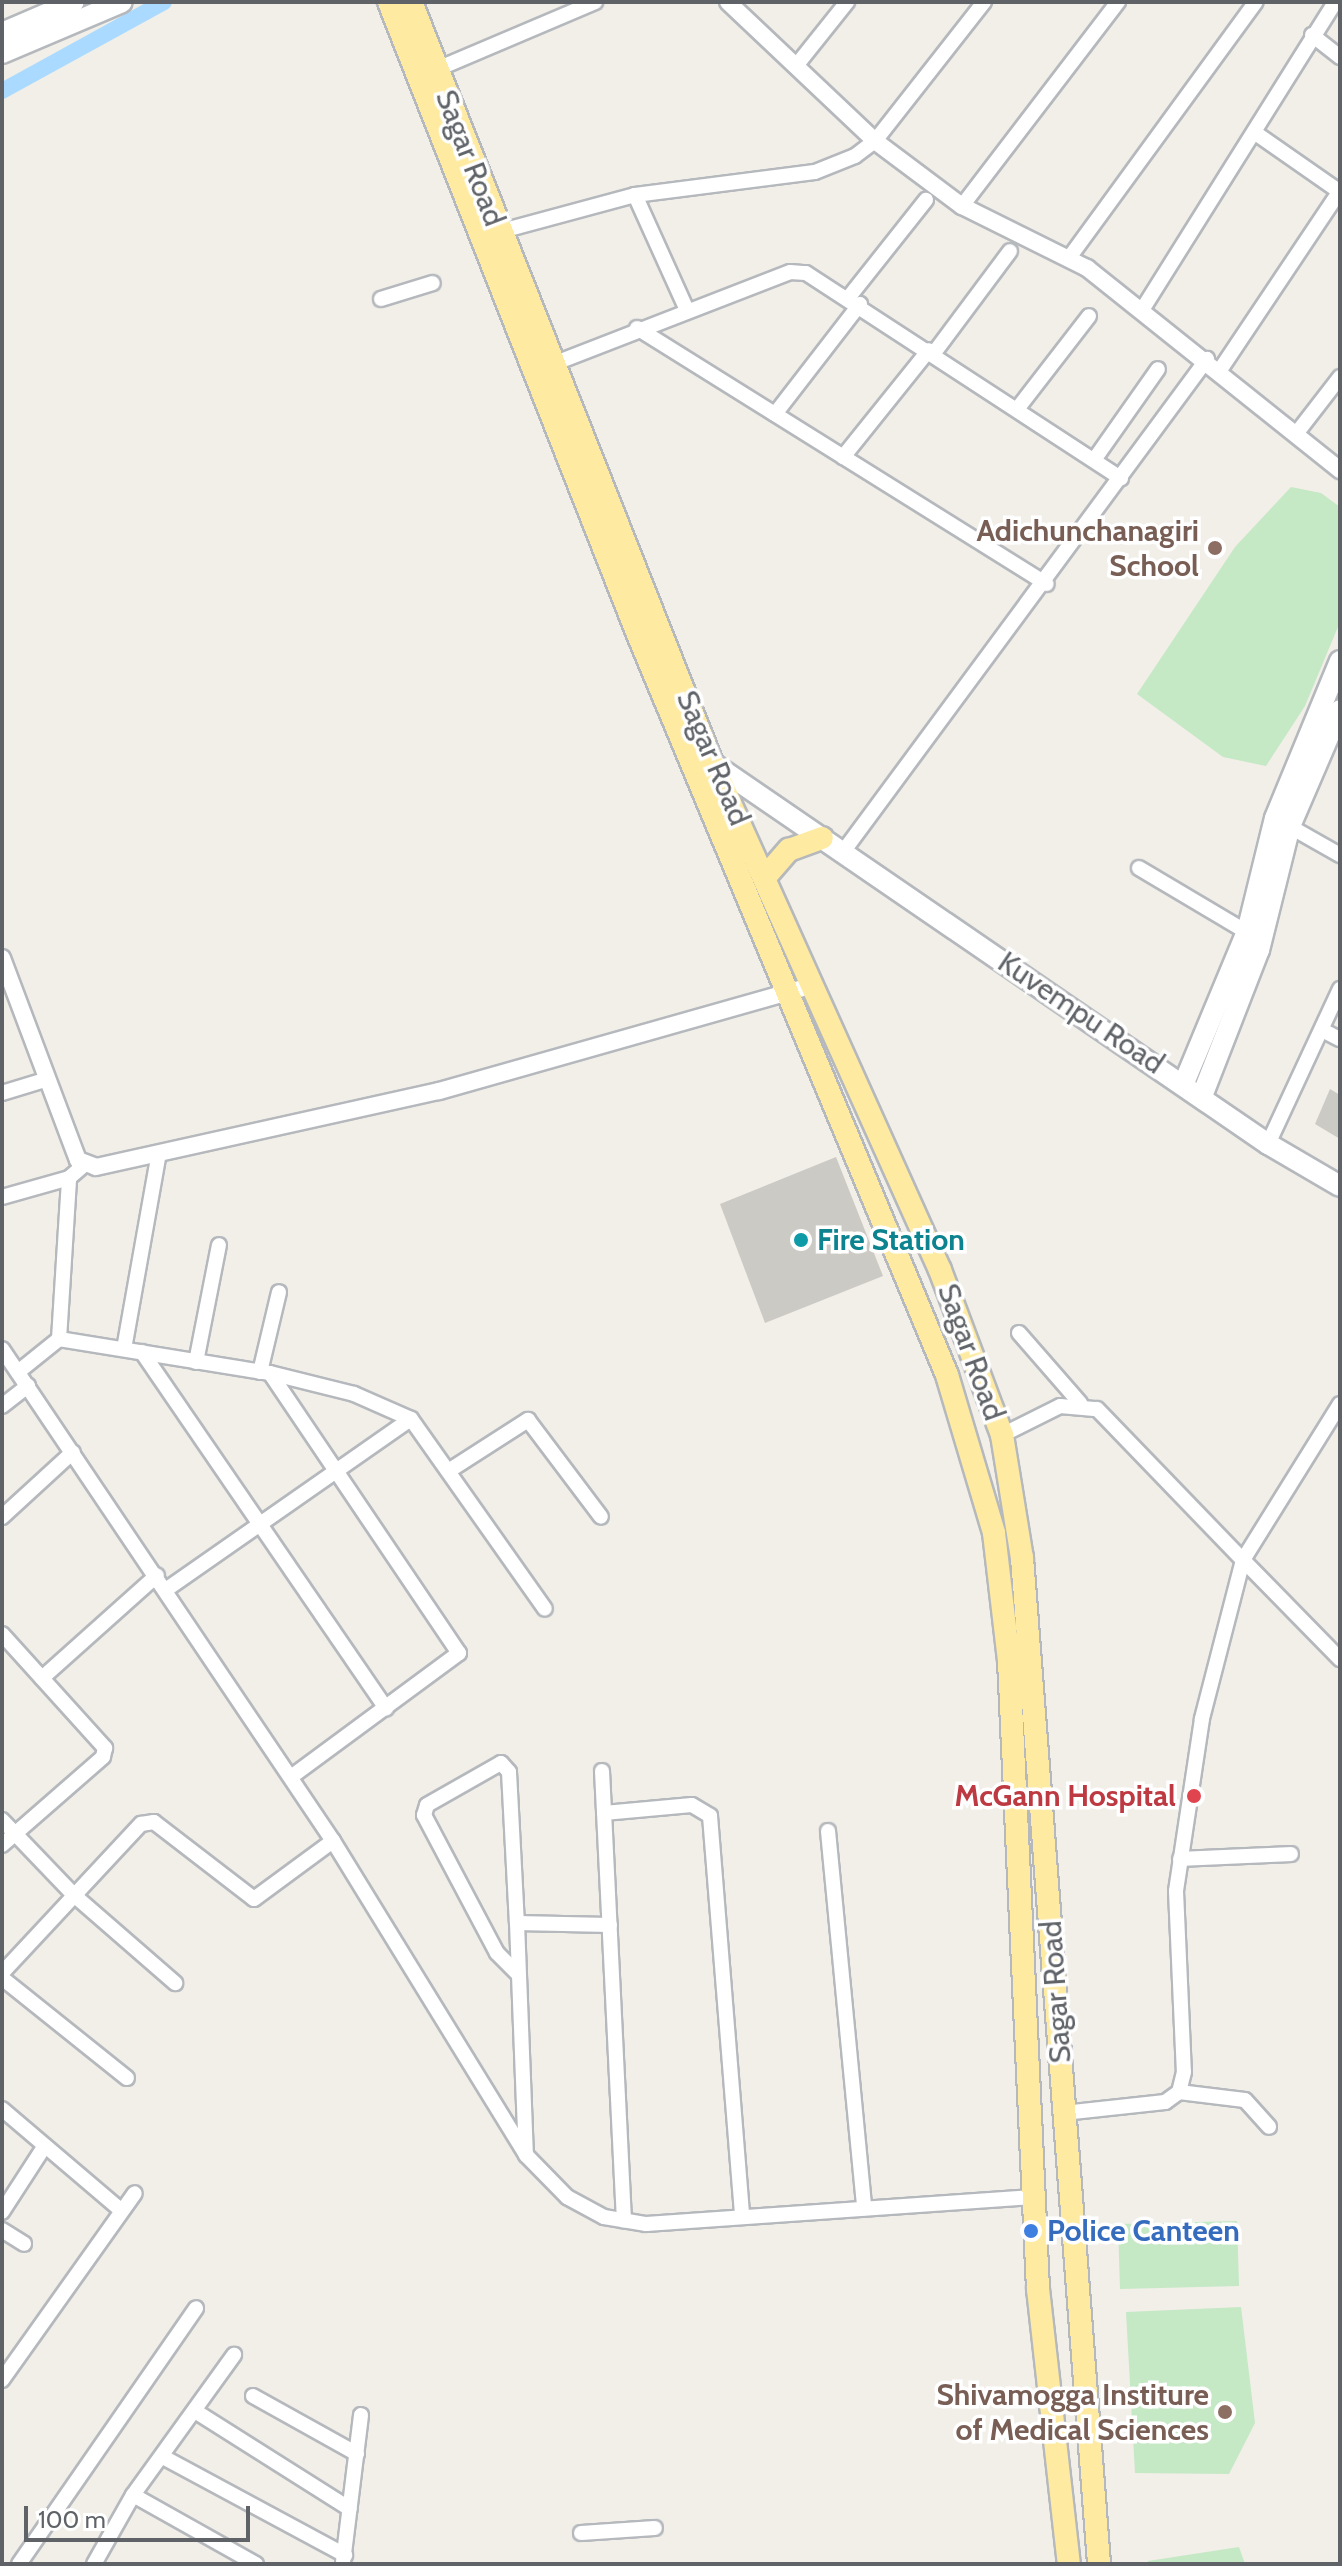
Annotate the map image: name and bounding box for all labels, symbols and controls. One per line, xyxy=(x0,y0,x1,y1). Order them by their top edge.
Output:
street label: Sagar Road xyxy=(428,85,512,231)
place label: Adichunchanagiri School xyxy=(976,513,1199,584)
marker: Adichunchanagiri School xyxy=(1206,539,1224,557)
street label: Sagar Road xyxy=(669,685,757,831)
street label: Kuvempu Road xyxy=(991,944,1171,1082)
place label: Fire Station xyxy=(817,1222,965,1258)
marker: Fire Station xyxy=(792,1231,810,1249)
street label: Sagar Road xyxy=(930,1279,1012,1425)
place label: McGann Hospital xyxy=(955,1778,1176,1814)
marker: McGann Hospital xyxy=(1183,1785,1205,1807)
street label: Sagar Road xyxy=(1033,1920,1079,2064)
place label: Police Canteen xyxy=(1047,2213,1240,2249)
marker: Police Canteen xyxy=(1022,2222,1040,2240)
place label: Shivamogga Institure of Medical Sciences xyxy=(937,2377,1209,2448)
marker: Shivamogga Institure of Medical Sciences xyxy=(1216,2403,1234,2421)
scale bar xyxy=(28,2490,254,2540)
text: 100 m xyxy=(38,2505,106,2534)

